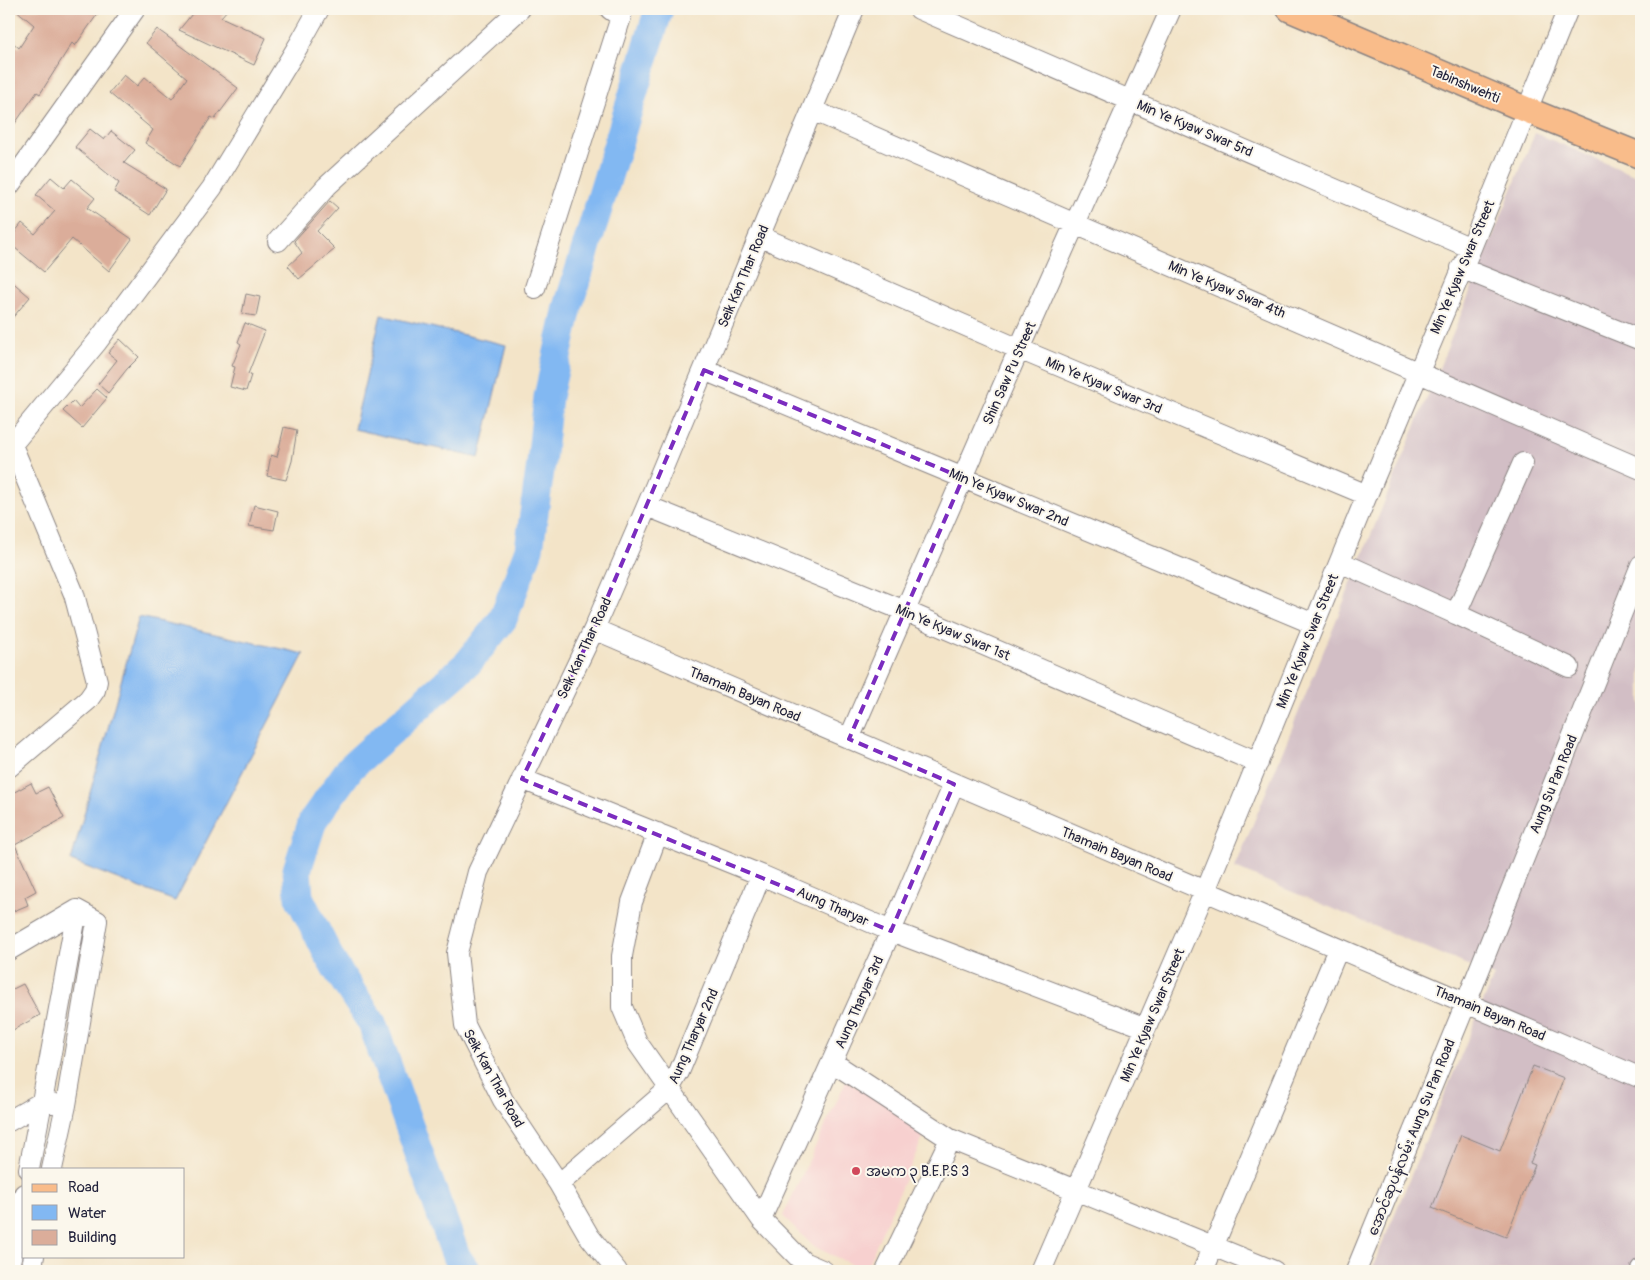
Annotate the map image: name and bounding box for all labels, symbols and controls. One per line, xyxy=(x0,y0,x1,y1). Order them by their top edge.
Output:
street label: Tabinshwehti xyxy=(1427,62,1503,107)
street label: Min Ye Kyaw Swar 5rd xyxy=(1134,96,1256,161)
street label: Min Ye Kyaw Swar Street xyxy=(1427,198,1498,337)
street label: Seik Kan Thar Road xyxy=(714,222,773,330)
street label: Min Ye Kyaw Swar 4th xyxy=(1166,257,1288,322)
street label: Shin Saw Pu Street xyxy=(979,319,1040,427)
street label: Min Ye Kyaw Swar 3rd xyxy=(1043,353,1165,418)
street label: Min Ye Kyaw Swar 2nd xyxy=(947,465,1071,530)
street label: Min Ye Kyaw Swar Street xyxy=(1273,571,1342,711)
street label: Seik Kan Thar Road xyxy=(554,595,615,702)
street label: Min Ye Kyaw Swar 1st xyxy=(893,601,1013,664)
street label: Thamain Bayan Road xyxy=(686,663,803,726)
street label: Aung Su Pan Road xyxy=(1526,732,1581,836)
street label: Thamain Bayan Road xyxy=(1058,823,1175,886)
street label: Aung Tharyar xyxy=(794,883,871,930)
street label: Min Ye Kyaw Swar Street xyxy=(1117,946,1188,1085)
street label: Aung Tharyar 3rd xyxy=(831,953,887,1051)
street label: Thamain Bayan Road xyxy=(1431,982,1548,1045)
street label: Aung Tharyar 2nd xyxy=(665,986,722,1087)
street label: Seik Kan Thar Road xyxy=(460,1026,528,1130)
street label: အောင်ဆုပန်လမ်း Aung Su Pan Road xyxy=(1362,1036,1462,1239)
place label: အမက ၃ B.E.P.S 3 xyxy=(866,1163,969,1183)
marker: အမက ၃ B.E.P.S 3 xyxy=(850,1165,862,1177)
legend xyxy=(22,1168,185,1258)
text: Road xyxy=(68,1178,99,1197)
text: Water xyxy=(68,1204,107,1223)
text: Building xyxy=(68,1228,116,1247)

